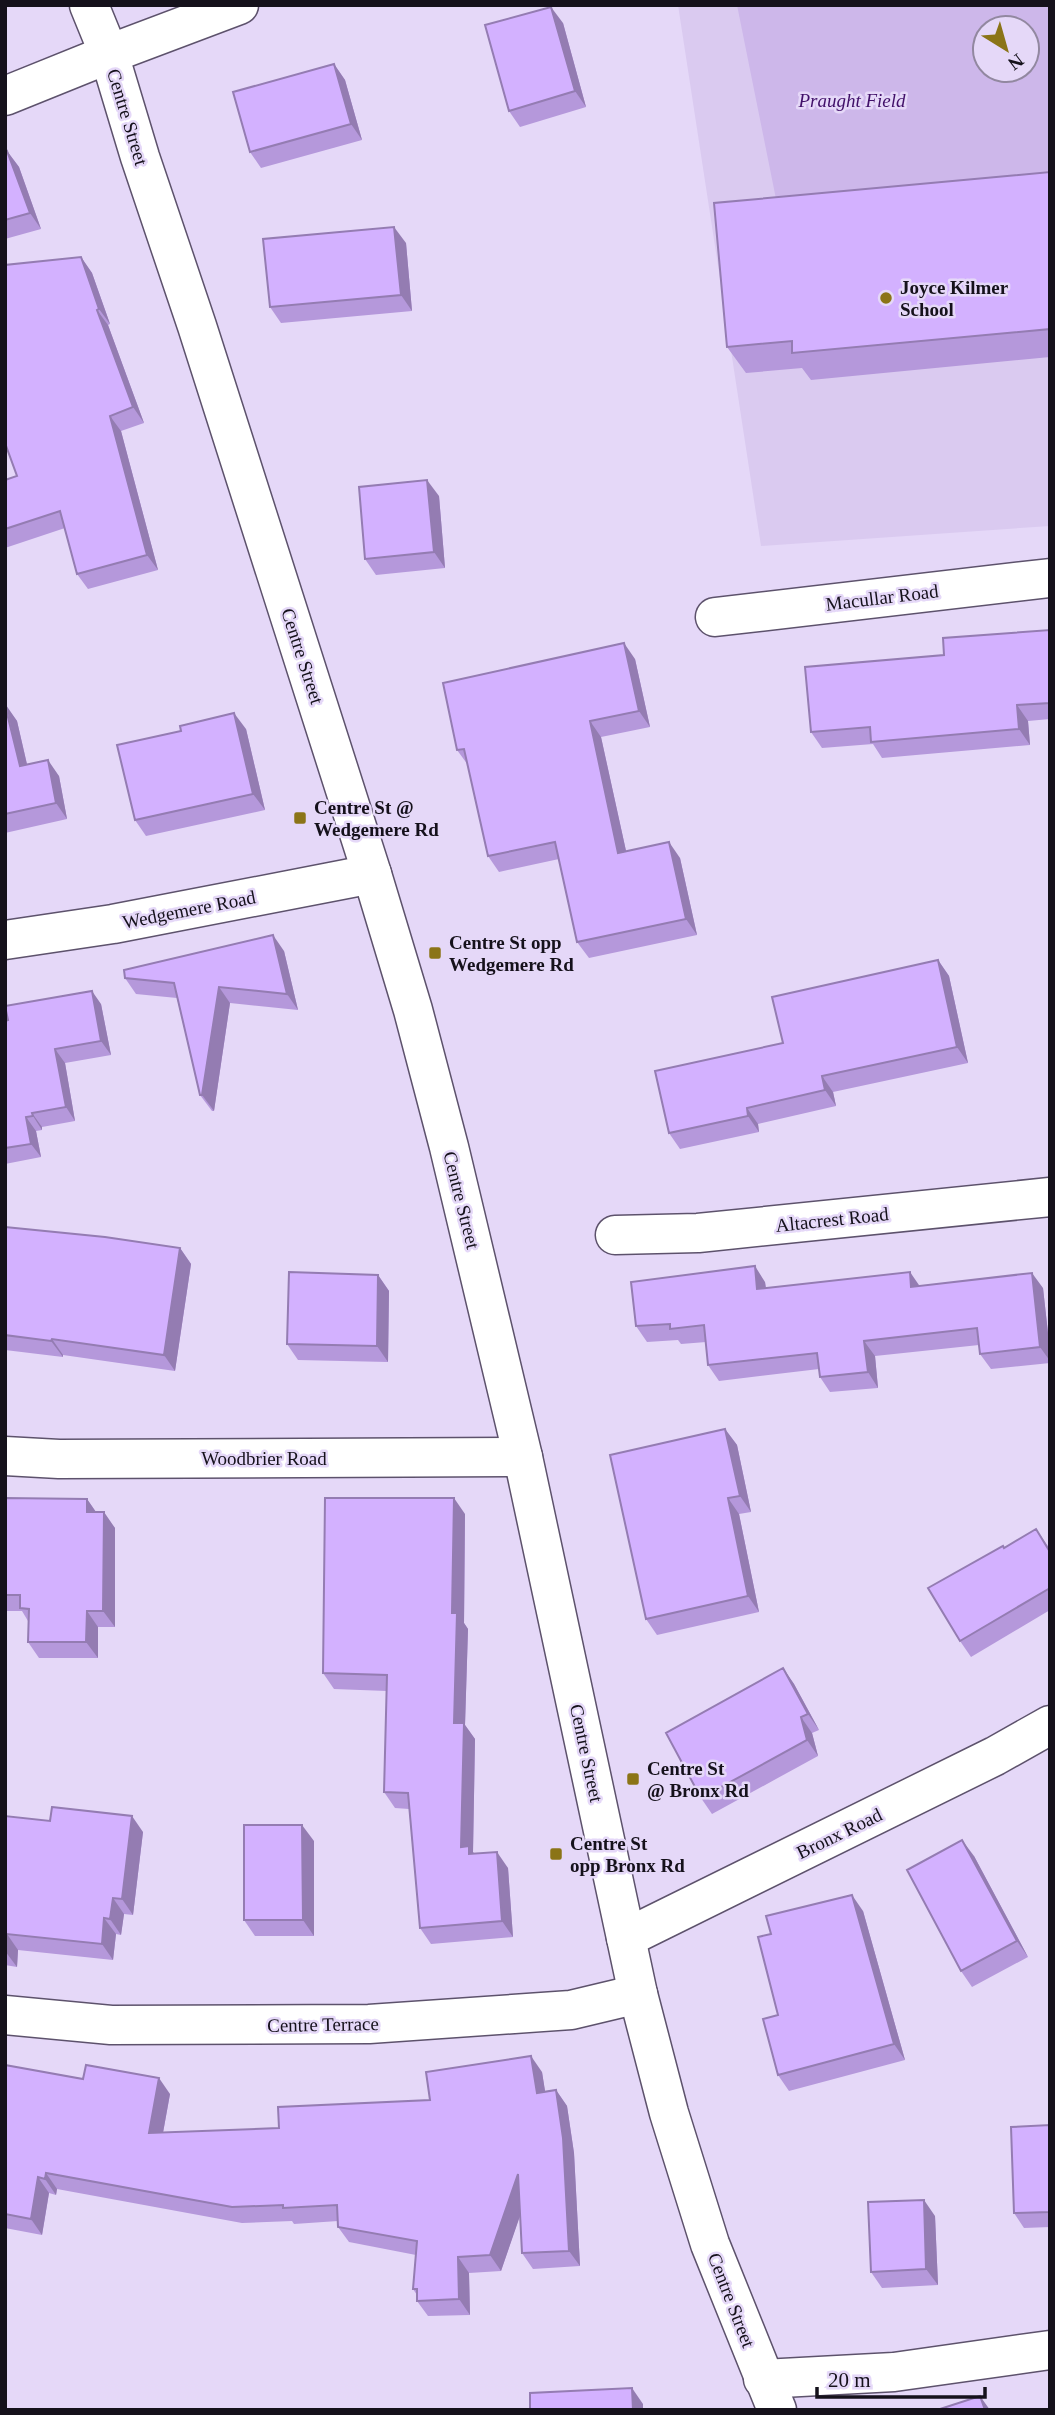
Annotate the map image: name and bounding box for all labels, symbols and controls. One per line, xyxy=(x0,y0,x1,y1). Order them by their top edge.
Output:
north arrow xyxy=(971,14,1041,84)
text: N xyxy=(1004,50,1028,75)
street label: Centre Street xyxy=(103,66,152,169)
park label: Praught Field xyxy=(797,90,906,111)
place label: Joyce Kilmer School xyxy=(900,277,1009,320)
marker: Joyce Kilmer School xyxy=(878,290,894,306)
street label: Macullar Road xyxy=(824,580,940,615)
street label: Centre Street xyxy=(277,605,328,707)
place label: Centre St @ Wedgemere Rd xyxy=(314,797,439,840)
marker: Centre St @ Wedgemere Rd xyxy=(292,810,308,826)
street label: Wedgemere Road xyxy=(121,886,258,933)
place label: Centre St opp Wedgemere Rd xyxy=(449,932,574,975)
marker: Centre St opp Wedgemere Rd xyxy=(427,945,443,961)
street label: Centre Street xyxy=(439,1149,484,1252)
street label: Altacrest Road xyxy=(775,1203,890,1236)
street label: Woodbrier Road xyxy=(201,1448,327,1469)
street label: Centre Street xyxy=(566,1702,607,1805)
place label: Centre St @ Bronx Rd xyxy=(647,1758,749,1801)
marker: Centre St @ Bronx Rd xyxy=(625,1771,641,1787)
street label: Bronx Road xyxy=(793,1804,886,1863)
place label: Centre St opp Bronx Rd xyxy=(570,1833,685,1876)
marker: Centre St opp Bronx Rd xyxy=(548,1846,564,1862)
street label: Centre Terrace xyxy=(267,2013,379,2036)
street label: Centre Street xyxy=(704,2250,759,2351)
scale bar xyxy=(817,2356,985,2400)
text: 20 m xyxy=(828,2368,871,2392)

